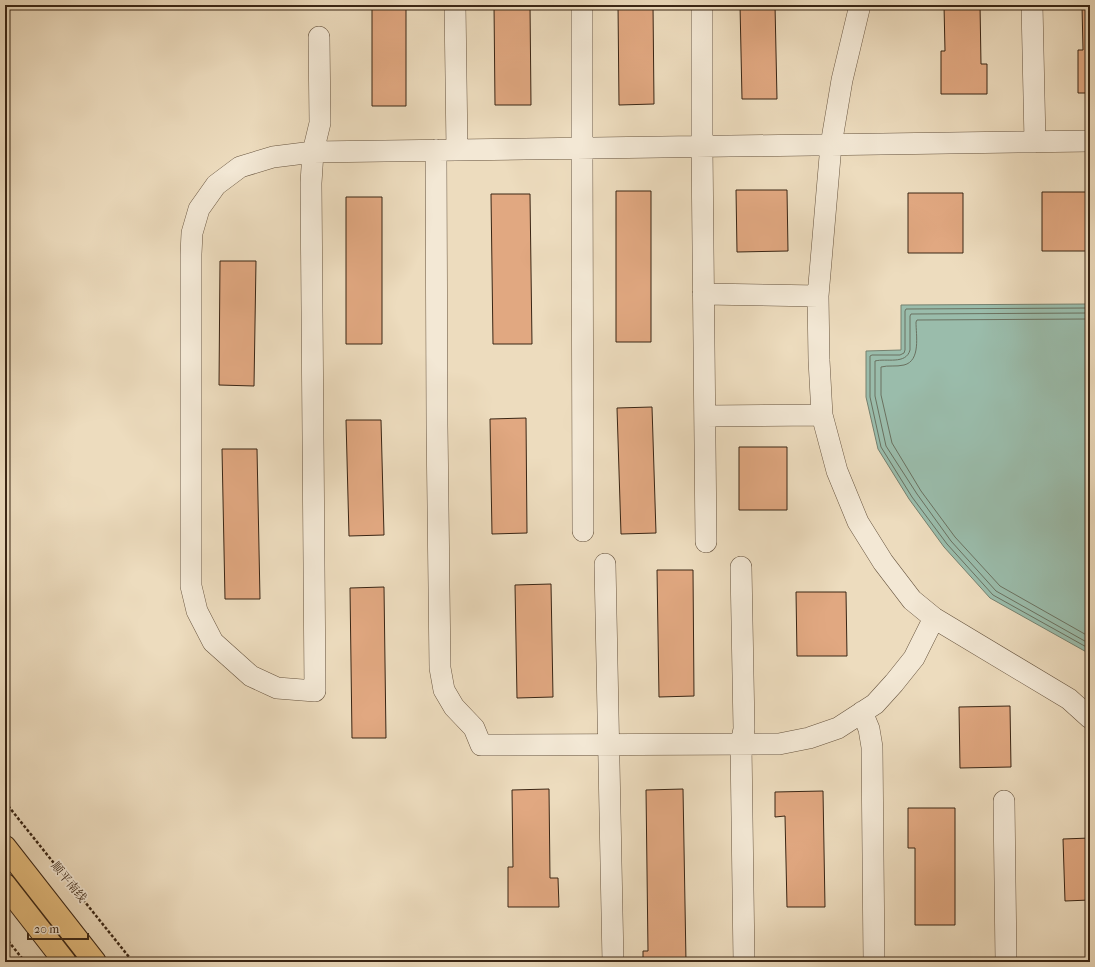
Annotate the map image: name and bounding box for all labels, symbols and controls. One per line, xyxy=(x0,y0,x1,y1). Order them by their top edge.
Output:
street label: 顺平南线 xyxy=(48,859,90,905)
scale bar xyxy=(28,915,88,941)
text: 20 m xyxy=(34,922,59,936)

